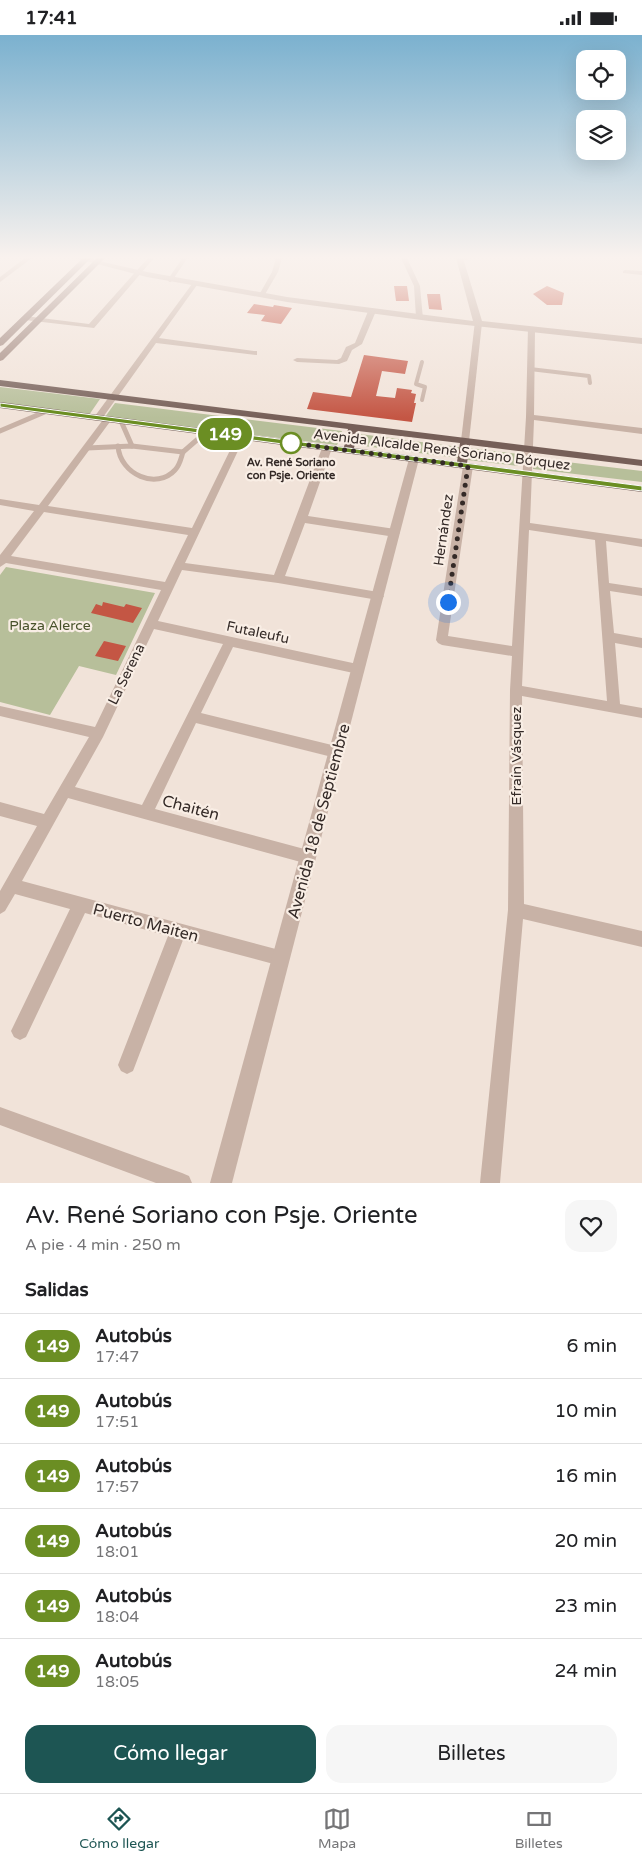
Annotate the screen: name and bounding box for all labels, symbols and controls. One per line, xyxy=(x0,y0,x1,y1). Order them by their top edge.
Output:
text: 17:41 xyxy=(25,7,78,29)
map controls xyxy=(576,50,626,160)
button: locate xyxy=(576,50,626,100)
button: layers xyxy=(576,110,626,160)
line badge: 149 xyxy=(196,418,254,450)
text: 149 xyxy=(208,423,242,445)
street label: Avenida Alcalde René Soriano Bórquez xyxy=(313,425,571,474)
marker: Av. René Soriano con Psje. Oriente xyxy=(280,432,302,454)
place label: Av. René Soriano con Psje. Oriente xyxy=(247,456,336,483)
street label: Hernández xyxy=(430,493,457,567)
your location xyxy=(436,590,461,615)
park label: Plaza Alerce xyxy=(9,617,91,634)
street label: Futaleufu xyxy=(225,618,291,647)
street label: La Serena xyxy=(104,641,148,707)
street label: Efraín Vásquez xyxy=(508,707,525,805)
street label: Avenida 18 de Septiembre xyxy=(283,722,355,921)
street label: Chaitén xyxy=(160,791,222,825)
street label: Puerto Maiten xyxy=(91,899,201,947)
button: heart xyxy=(565,1200,617,1252)
text: Av. René Soriano con Psje. Oriente xyxy=(25,1201,418,1230)
text: A pie · 4 min · 250 m xyxy=(25,1235,181,1255)
text: Salidas xyxy=(25,1279,89,1301)
text: Autobús xyxy=(95,1325,172,1347)
text: 149 xyxy=(36,1335,69,1357)
text: 6 min xyxy=(566,1335,617,1357)
text: 17:47 xyxy=(95,1347,139,1367)
text: Autobús xyxy=(95,1390,172,1412)
text: 149 xyxy=(36,1400,69,1422)
text: 10 min xyxy=(554,1400,617,1422)
text: 17:51 xyxy=(95,1412,139,1432)
text: Autobús xyxy=(95,1455,172,1477)
text: 149 xyxy=(36,1465,69,1487)
text: 16 min xyxy=(554,1465,617,1487)
text: 17:57 xyxy=(95,1477,139,1497)
text: Autobús xyxy=(95,1520,172,1542)
text: 149 xyxy=(36,1530,69,1552)
text: 20 min xyxy=(554,1530,617,1552)
text: 18:01 xyxy=(95,1542,139,1562)
text: Autobús xyxy=(95,1585,172,1607)
text: 149 xyxy=(36,1595,69,1617)
text: 23 min xyxy=(554,1595,617,1617)
text: 18:04 xyxy=(95,1607,139,1627)
text: Autobús xyxy=(95,1650,172,1672)
text: 149 xyxy=(36,1660,69,1682)
text: 24 min xyxy=(554,1660,617,1682)
text: 18:05 xyxy=(95,1672,139,1692)
button: Cómo llegar xyxy=(25,1725,316,1783)
button: Billetes xyxy=(326,1725,617,1783)
tab: Cómo llegar xyxy=(79,1805,159,1852)
tab: Mapa xyxy=(318,1805,356,1852)
tab: Billetes xyxy=(515,1805,563,1852)

